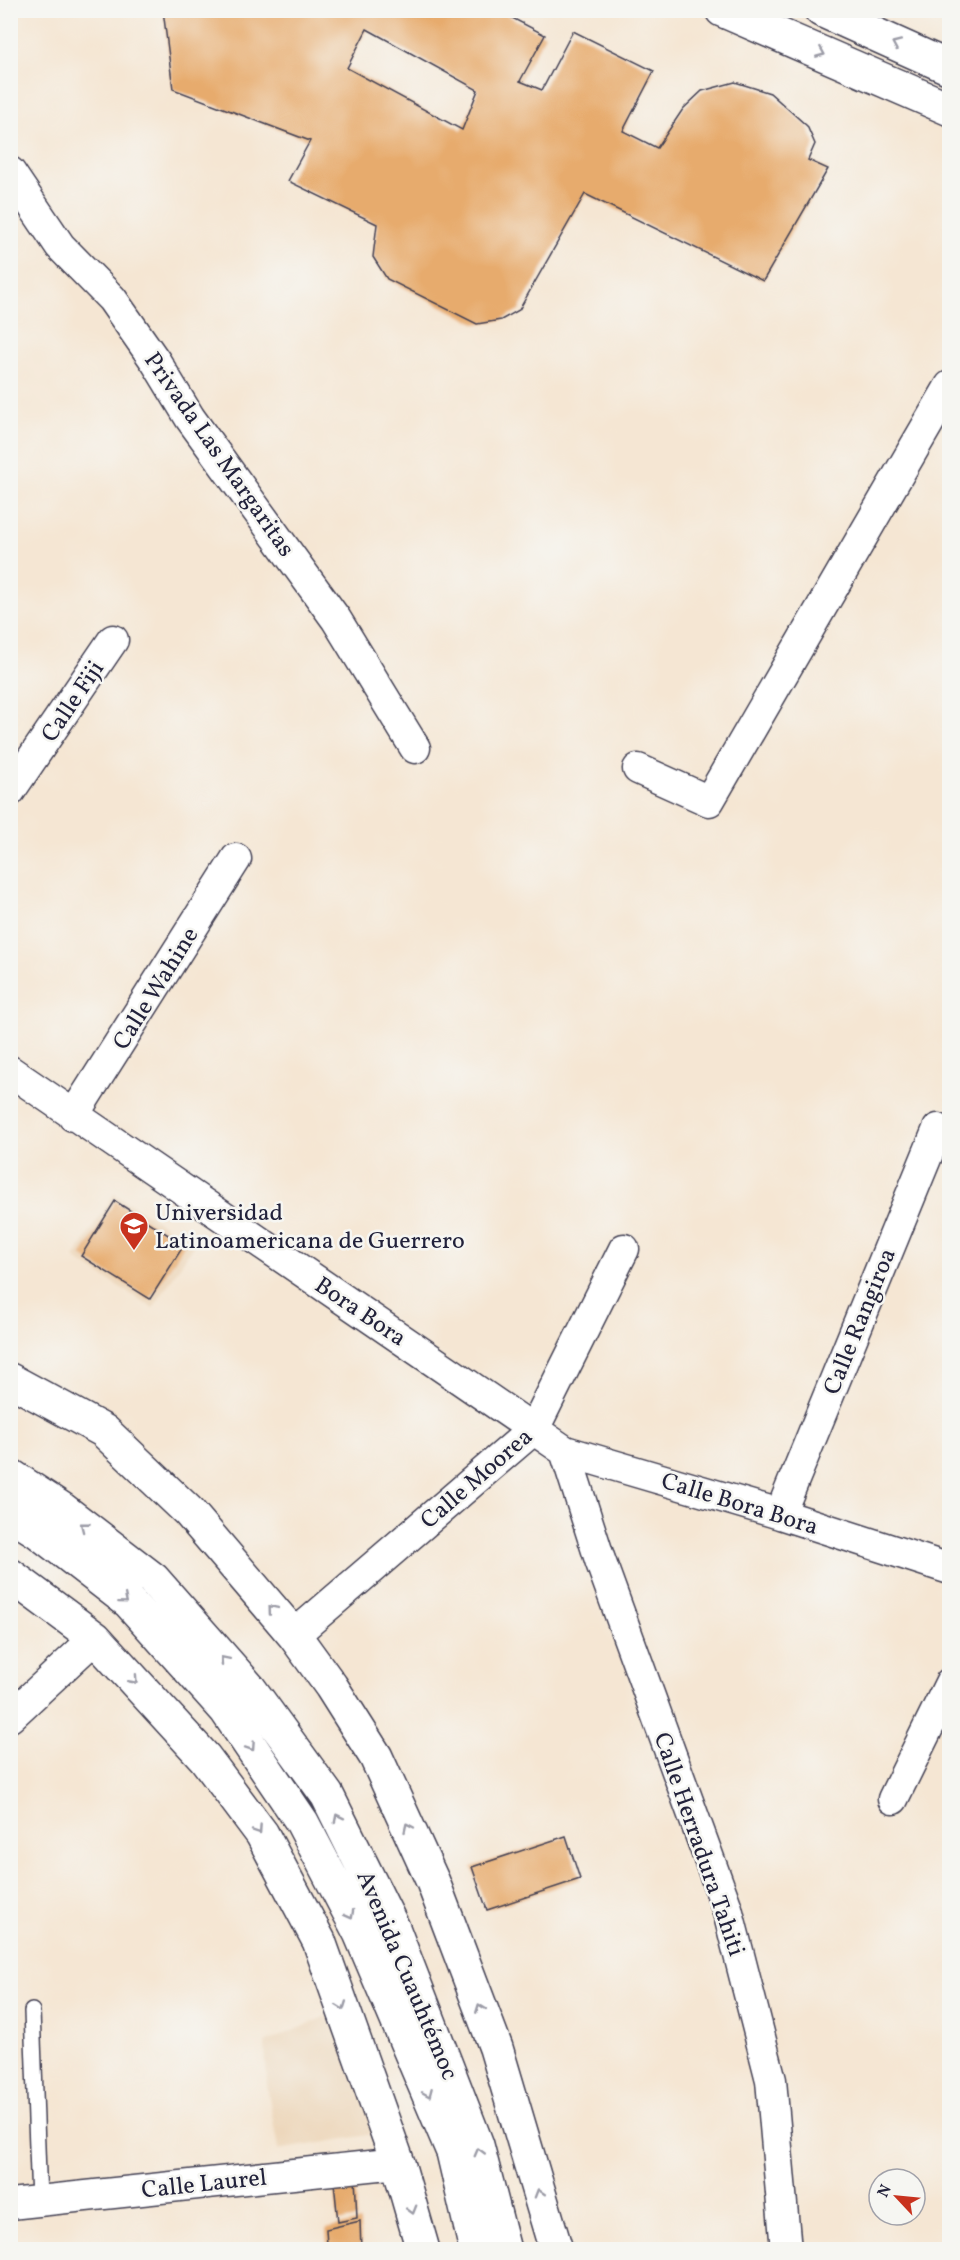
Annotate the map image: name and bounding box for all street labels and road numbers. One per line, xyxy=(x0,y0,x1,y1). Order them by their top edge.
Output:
street label: Privada Las Margaritas xyxy=(135,346,302,564)
street label: Calle Fiji xyxy=(34,655,113,750)
street label: Calle Wahine xyxy=(105,921,208,1057)
street label: Calle Rangiroa xyxy=(816,1243,906,1400)
street label: Bora Bora xyxy=(307,1269,413,1356)
street label: Calle Moorea xyxy=(414,1421,541,1538)
street label: Calle Bora Bora xyxy=(657,1465,822,1545)
street label: Calle Herradura Tahiti xyxy=(644,1728,752,1961)
street label: Avenida Cuauhtémoc xyxy=(347,1866,466,2086)
street label: Calle Laurel xyxy=(140,2162,268,2208)

